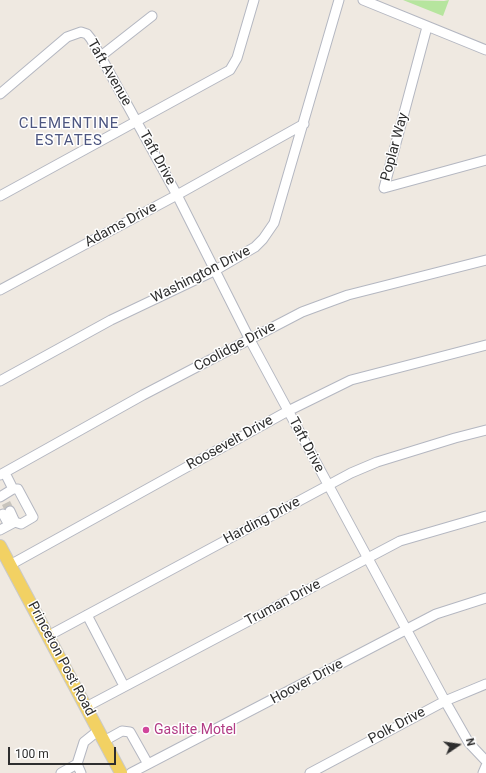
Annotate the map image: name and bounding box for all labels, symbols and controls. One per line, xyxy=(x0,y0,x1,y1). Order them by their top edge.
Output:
street label: Taft Avenue xyxy=(83,37,135,109)
street label: Poplar Way xyxy=(378,111,412,183)
district label: CLEMENTINE ESTATES xyxy=(19,115,119,150)
street label: Taft Drive xyxy=(135,128,179,188)
street label: Adams Drive xyxy=(82,199,160,251)
street label: Washington Drive xyxy=(149,243,253,307)
street label: Coolidge Drive xyxy=(191,318,279,376)
street label: Roosevelt Drive xyxy=(184,412,276,474)
street label: Taft Drive xyxy=(285,415,327,475)
street label: Harding Drive xyxy=(221,494,303,548)
street label: Truman Drive xyxy=(242,576,324,630)
street label: Princeton Post Road xyxy=(24,599,98,719)
street label: Hoover Drive xyxy=(268,656,346,708)
street label: Polk Drive xyxy=(366,704,428,748)
place label: Gaslite Motel xyxy=(154,722,236,738)
marker: Gaslite Motel xyxy=(141,725,151,735)
north arrow xyxy=(438,725,478,765)
text: N xyxy=(463,737,477,747)
scale bar xyxy=(10,739,118,765)
text: 100 m xyxy=(15,747,49,761)

